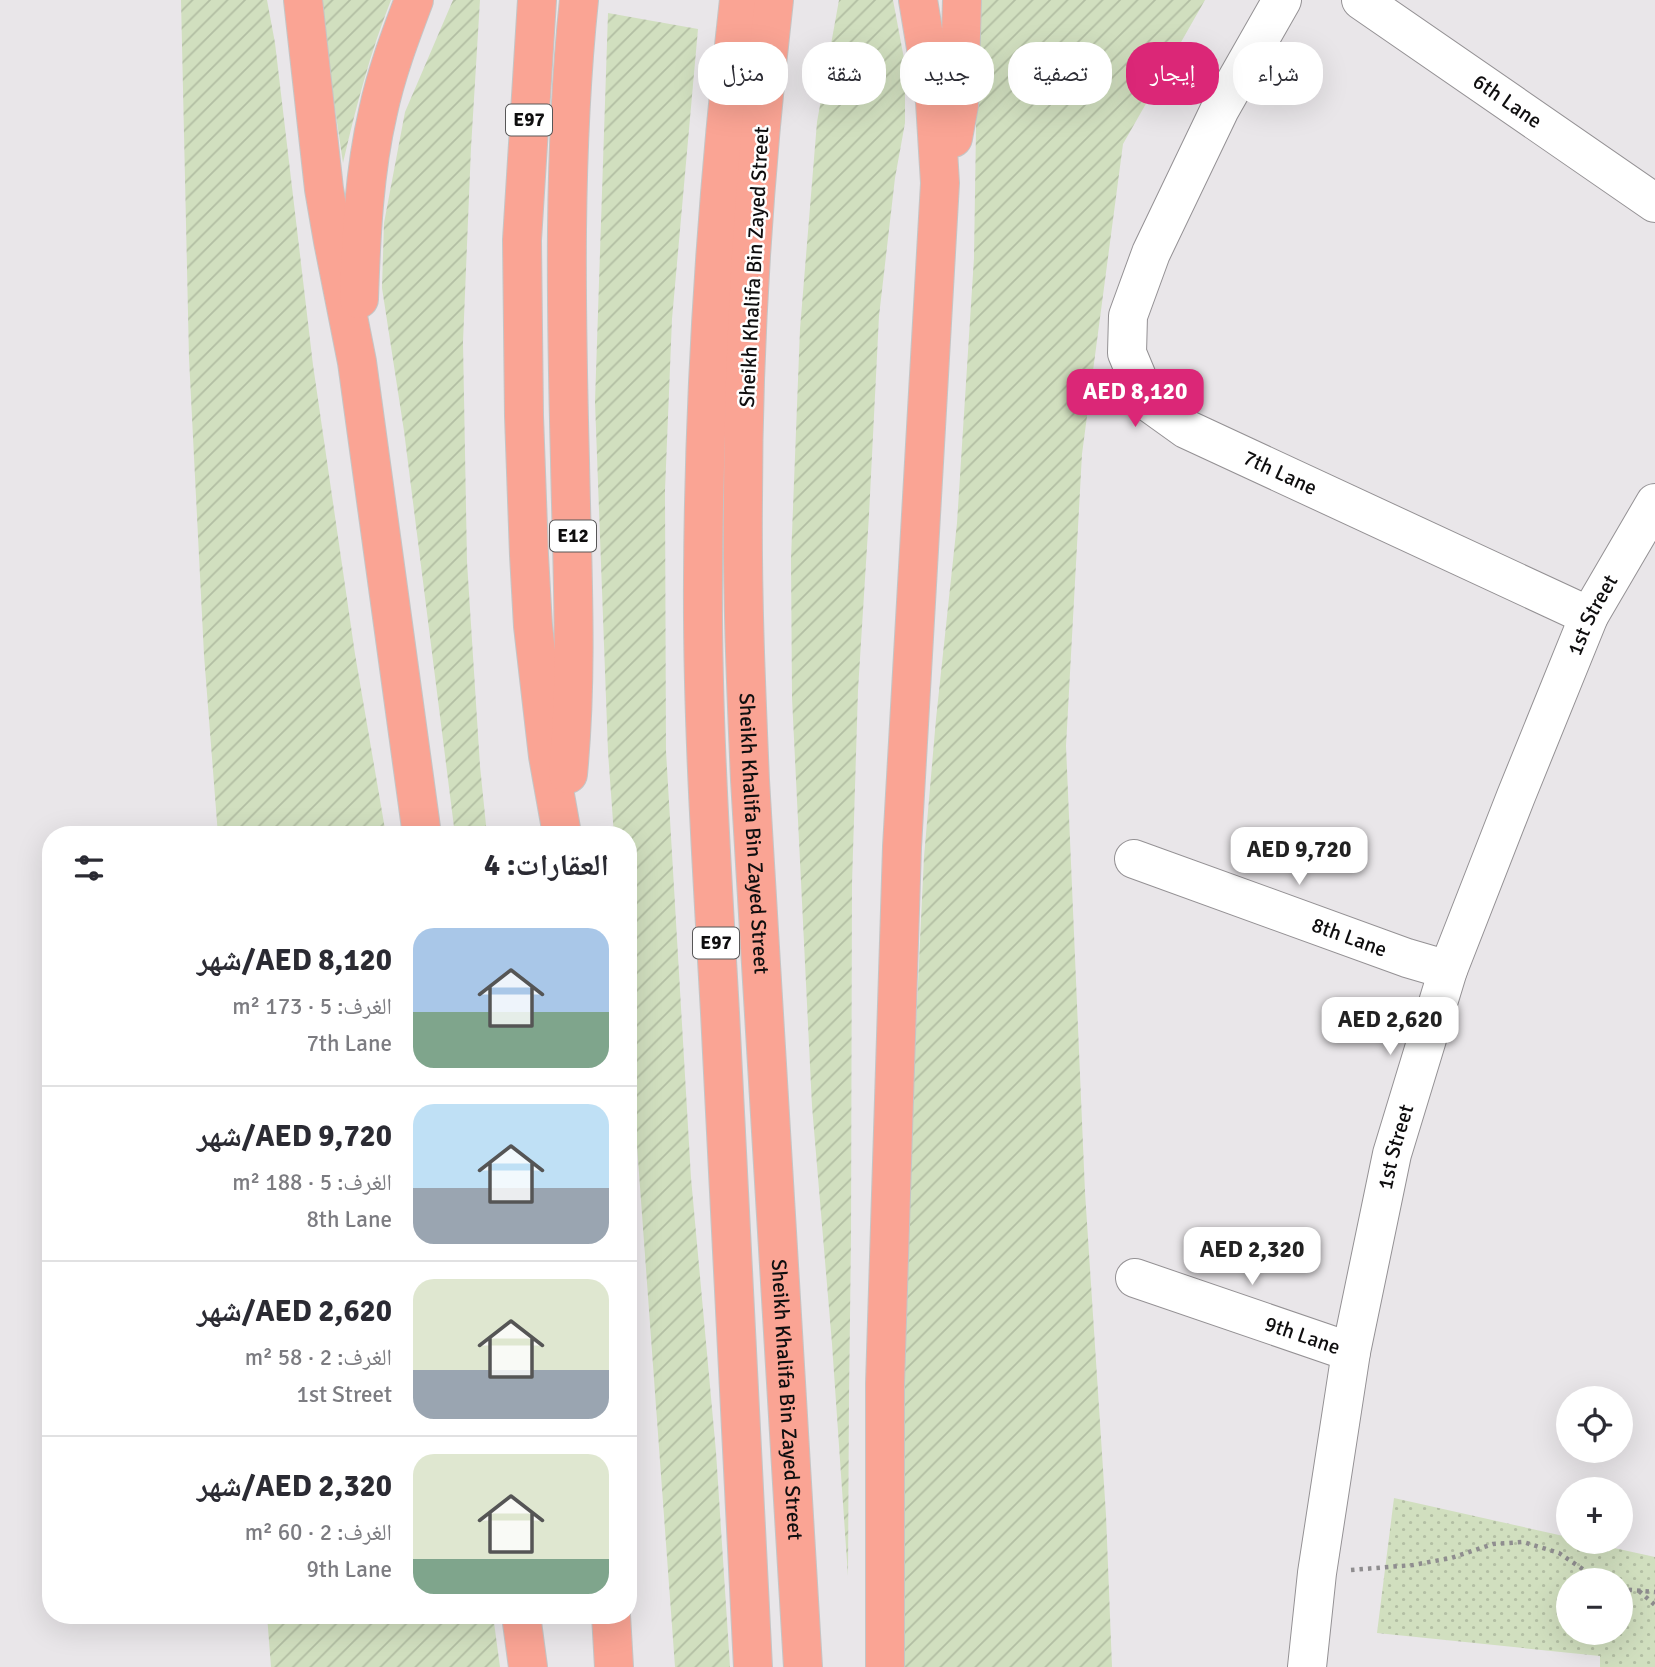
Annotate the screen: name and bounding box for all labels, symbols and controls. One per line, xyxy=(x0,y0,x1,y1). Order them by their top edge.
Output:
chip: منزل xyxy=(698,42,788,105)
chip: شقة xyxy=(802,42,886,105)
chip: جديد xyxy=(900,42,994,105)
chip: تصفية xyxy=(1008,42,1112,105)
chip: إيجار xyxy=(1126,42,1219,105)
chip: شراء xyxy=(1233,42,1323,105)
street label: 6th Lane xyxy=(1468,68,1547,134)
road number: E97 xyxy=(506,104,552,136)
street label: Sheikh Khalifa Bin Zayed Street xyxy=(734,126,774,408)
pin: AED 8,120 xyxy=(1055,370,1215,429)
text: AED 8,120 xyxy=(1083,377,1187,406)
street label: 7th Lane xyxy=(1239,444,1321,501)
road number: E12 xyxy=(550,520,596,552)
street label: 1st Street xyxy=(1561,570,1623,659)
street label: Sheikh Khalifa Bin Zayed Street xyxy=(733,693,775,975)
pin: AED 9,720 xyxy=(1219,828,1379,887)
text: AED 9,720 xyxy=(1247,835,1351,864)
text: العقارات: 4 xyxy=(484,847,609,884)
icon: filters xyxy=(70,849,108,887)
street label: 8th Lane xyxy=(1308,912,1390,963)
road number: E97 xyxy=(693,928,739,959)
text: AED 8,120/شهر xyxy=(197,942,392,979)
icon: home xyxy=(469,956,553,1040)
text: الغرف: 5 · 173 m² xyxy=(232,992,392,1021)
pin: AED 2,620 xyxy=(1310,998,1470,1057)
text: AED 2,620 xyxy=(1338,1005,1442,1034)
text: 7th Lane xyxy=(306,1029,392,1058)
street label: 1st Street xyxy=(1372,1101,1419,1192)
text: AED 9,720/شهر xyxy=(197,1118,392,1155)
icon: home xyxy=(469,1132,553,1216)
text: الغرف: 5 · 188 m² xyxy=(232,1168,392,1197)
text: 8th Lane xyxy=(306,1205,392,1234)
pin: AED 2,320 xyxy=(1172,1228,1332,1287)
text: AED 2,320 xyxy=(1200,1235,1304,1264)
street label: Sheikh Khalifa Bin Zayed Street xyxy=(766,1258,808,1541)
text: AED 2,620/شهر xyxy=(197,1293,392,1330)
icon: home xyxy=(469,1307,553,1391)
street label: 9th Lane xyxy=(1261,1310,1344,1360)
text: الغرف: 2 · 58 m² xyxy=(245,1343,392,1372)
text: 1st Street xyxy=(296,1380,392,1409)
map controls xyxy=(1556,1386,1633,1645)
button: locate xyxy=(1556,1386,1633,1463)
text: AED 2,320/شهر xyxy=(197,1468,392,1505)
button: + xyxy=(1556,1477,1633,1554)
icon: home xyxy=(469,1482,553,1566)
text: الغرف: 2 · 60 m² xyxy=(245,1518,392,1547)
text: 9th Lane xyxy=(306,1555,392,1584)
button: − xyxy=(1556,1568,1633,1645)

